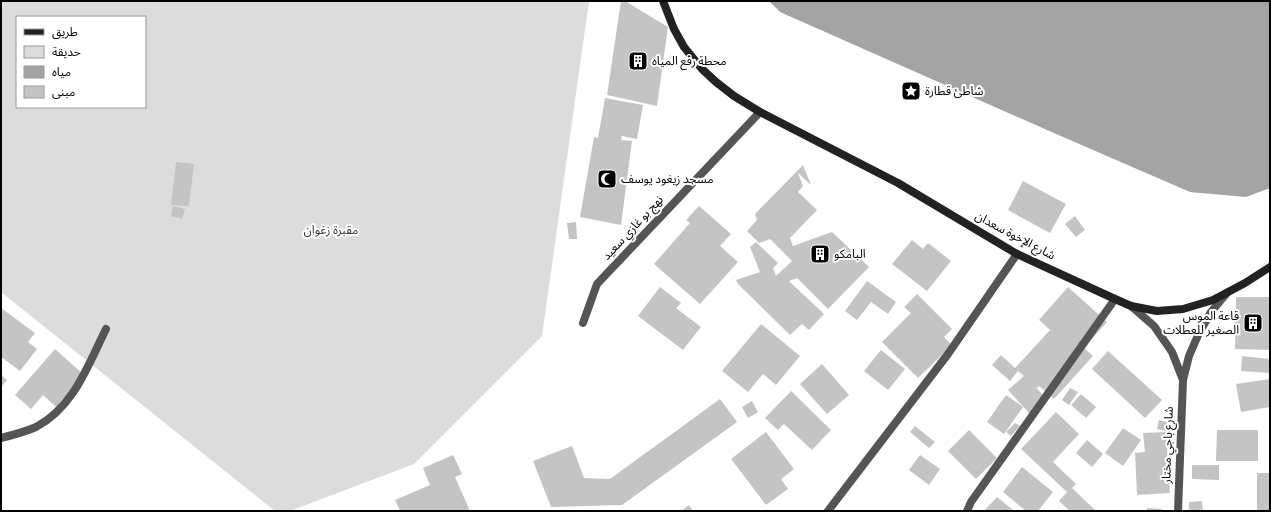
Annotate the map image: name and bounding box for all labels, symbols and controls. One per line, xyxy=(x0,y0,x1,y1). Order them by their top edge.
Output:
legend xyxy=(16,16,146,108)
text: طريق xyxy=(52,24,78,41)
text: حديقة xyxy=(52,44,81,61)
building icon: محطة رفع المياه xyxy=(627,50,649,72)
place label: محطة رفع المياه xyxy=(652,53,727,70)
text: مياه xyxy=(52,64,71,81)
place icon: شاطئ قطارة xyxy=(900,80,922,102)
place label: شاطئ قطارة xyxy=(925,83,983,100)
text: مبنى xyxy=(52,84,75,101)
mosque icon: مسجد زيغود يوسف xyxy=(596,168,618,190)
place label: مسجد زيغود يوسف xyxy=(621,171,713,188)
street label: نهج بو غازي سعيد xyxy=(599,192,668,265)
street label: شارع الإخوة سعدان xyxy=(972,208,1058,264)
park label: مقبرة زغوان xyxy=(304,222,358,239)
building icon: البامكو xyxy=(809,243,831,265)
place label: البامكو xyxy=(834,246,866,263)
place label: قاعة الموس الصغير للعطلات xyxy=(1163,308,1239,339)
building icon: قاعة الموس الصغير للعطلات xyxy=(1242,312,1264,334)
street label: شارع باجي مختار xyxy=(1158,406,1179,485)

